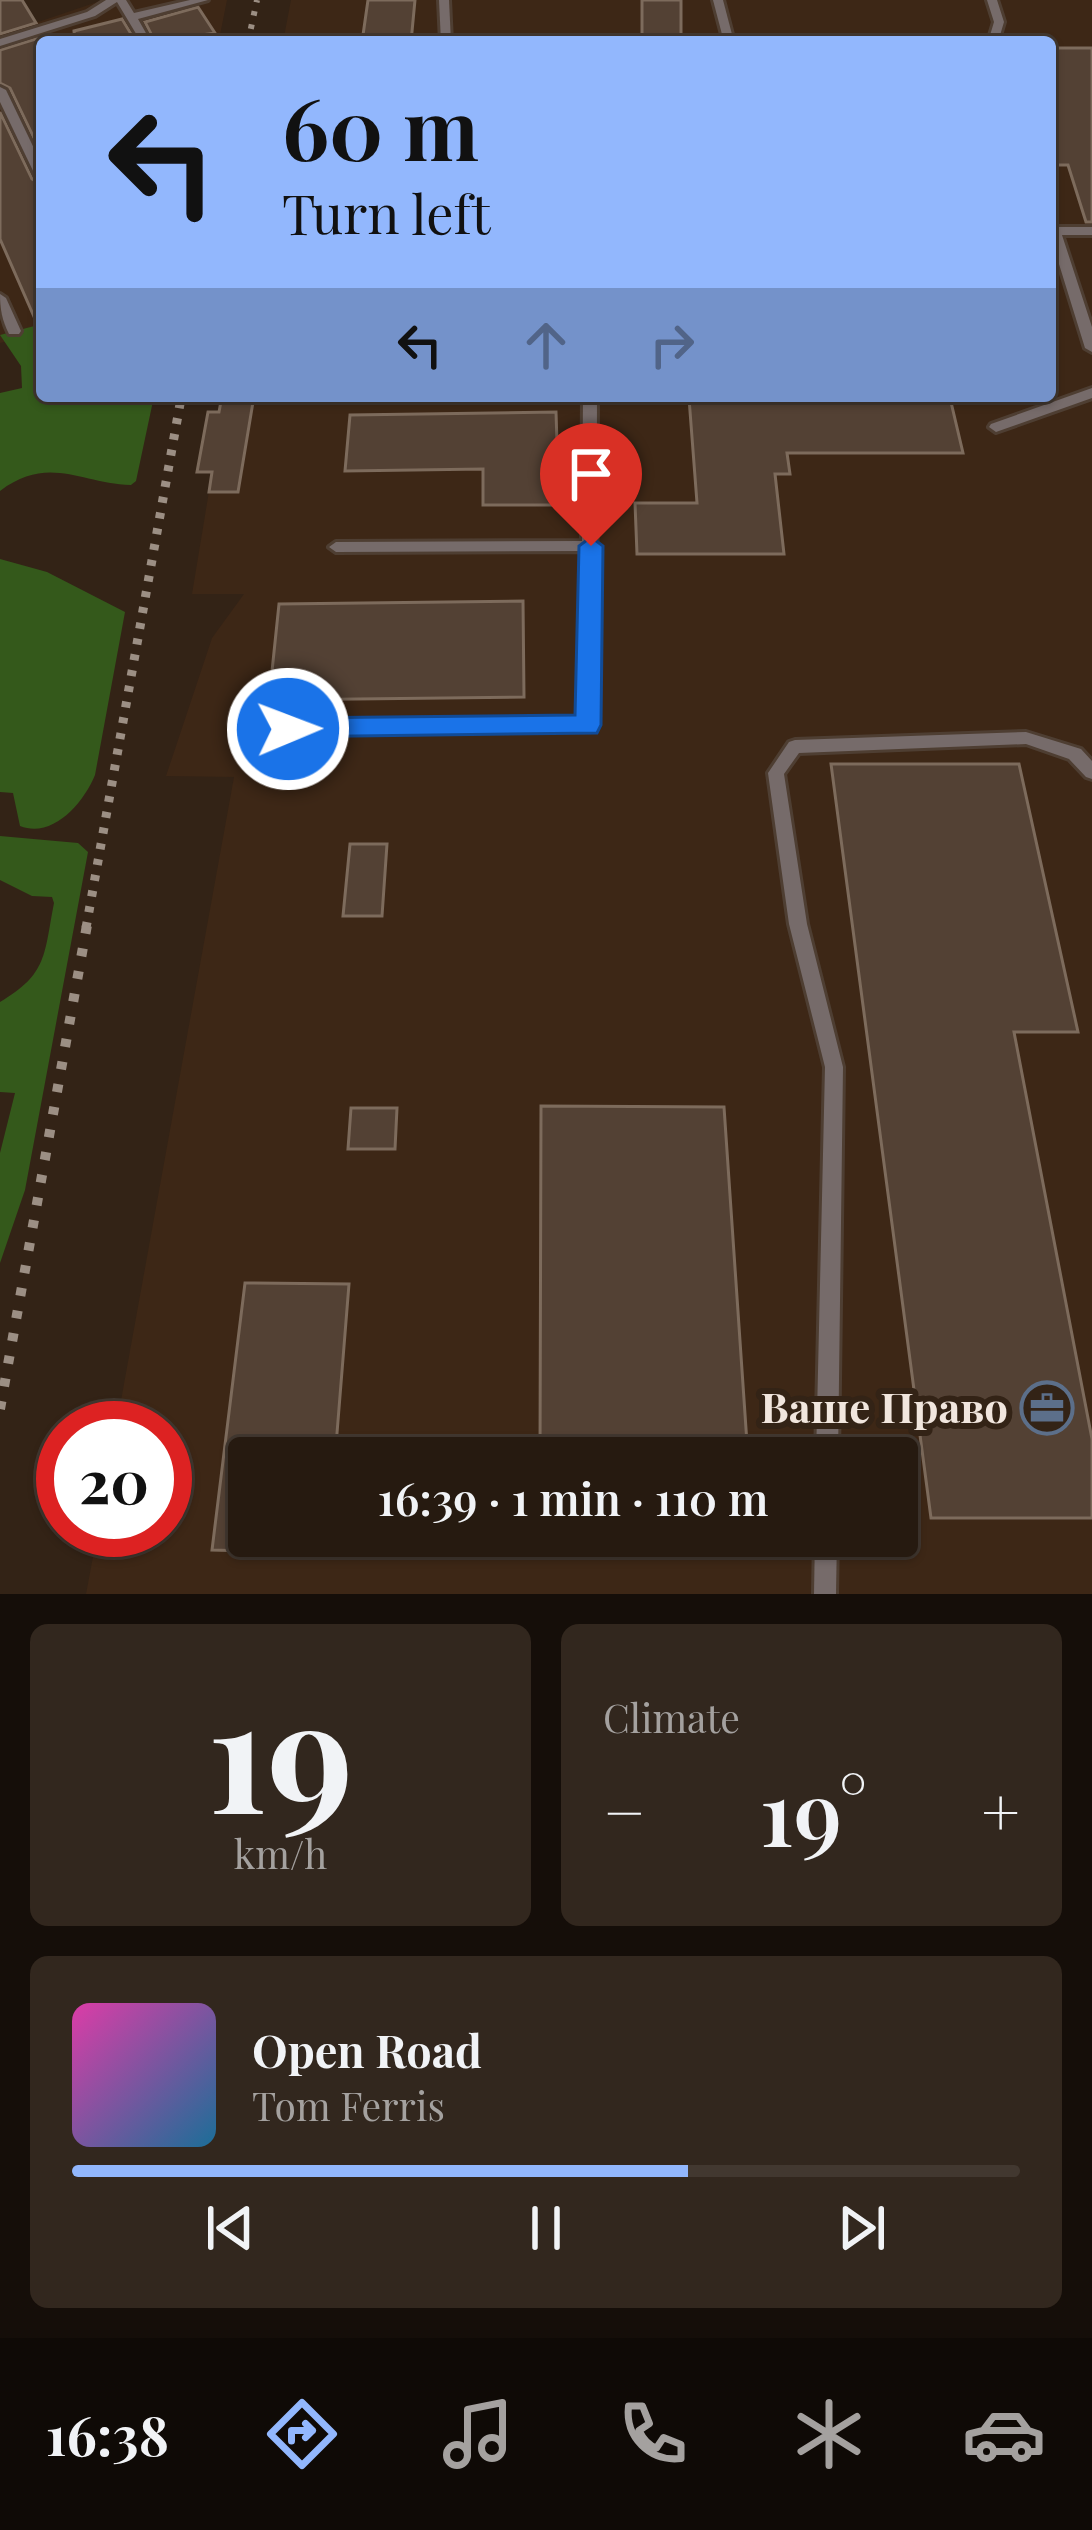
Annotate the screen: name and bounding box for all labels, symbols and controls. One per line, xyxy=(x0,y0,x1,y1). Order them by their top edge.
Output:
text: 60 m xyxy=(282,70,479,182)
icon: left xyxy=(84,84,240,240)
text: Turn left xyxy=(282,177,491,249)
icon: left xyxy=(387,312,453,378)
icon: ahead xyxy=(513,312,579,378)
icon: right xyxy=(639,312,705,378)
pin xyxy=(540,423,642,546)
icon: arrive xyxy=(558,441,624,507)
position arrow xyxy=(225,666,351,792)
place label: Ваше Право xyxy=(760,1378,1008,1434)
office icon: Ваше Право xyxy=(1019,1380,1075,1436)
speed limit sign: 20 xyxy=(36,1401,192,1557)
text: 16:39 · 1 min · 110 m xyxy=(378,1467,768,1527)
text: 19 xyxy=(207,1645,354,1853)
text: Climate xyxy=(603,1691,740,1743)
text: 19° xyxy=(760,1750,867,1870)
text: − xyxy=(603,1766,646,1854)
text: + xyxy=(981,1766,1020,1854)
text: km/h xyxy=(234,1827,327,1879)
text: Open Road xyxy=(252,2019,482,2079)
text: Tom Ferris xyxy=(252,2079,445,2131)
icon: previous xyxy=(197,2195,263,2261)
icon: pause xyxy=(513,2195,579,2261)
icon: next xyxy=(829,2195,895,2261)
icon: directions xyxy=(260,2392,344,2476)
icon: music xyxy=(436,2392,520,2476)
icon: phone xyxy=(611,2392,695,2476)
icon: climate xyxy=(787,2392,871,2476)
icon: car xyxy=(962,2392,1046,2476)
text: 16:38 xyxy=(46,2398,169,2470)

